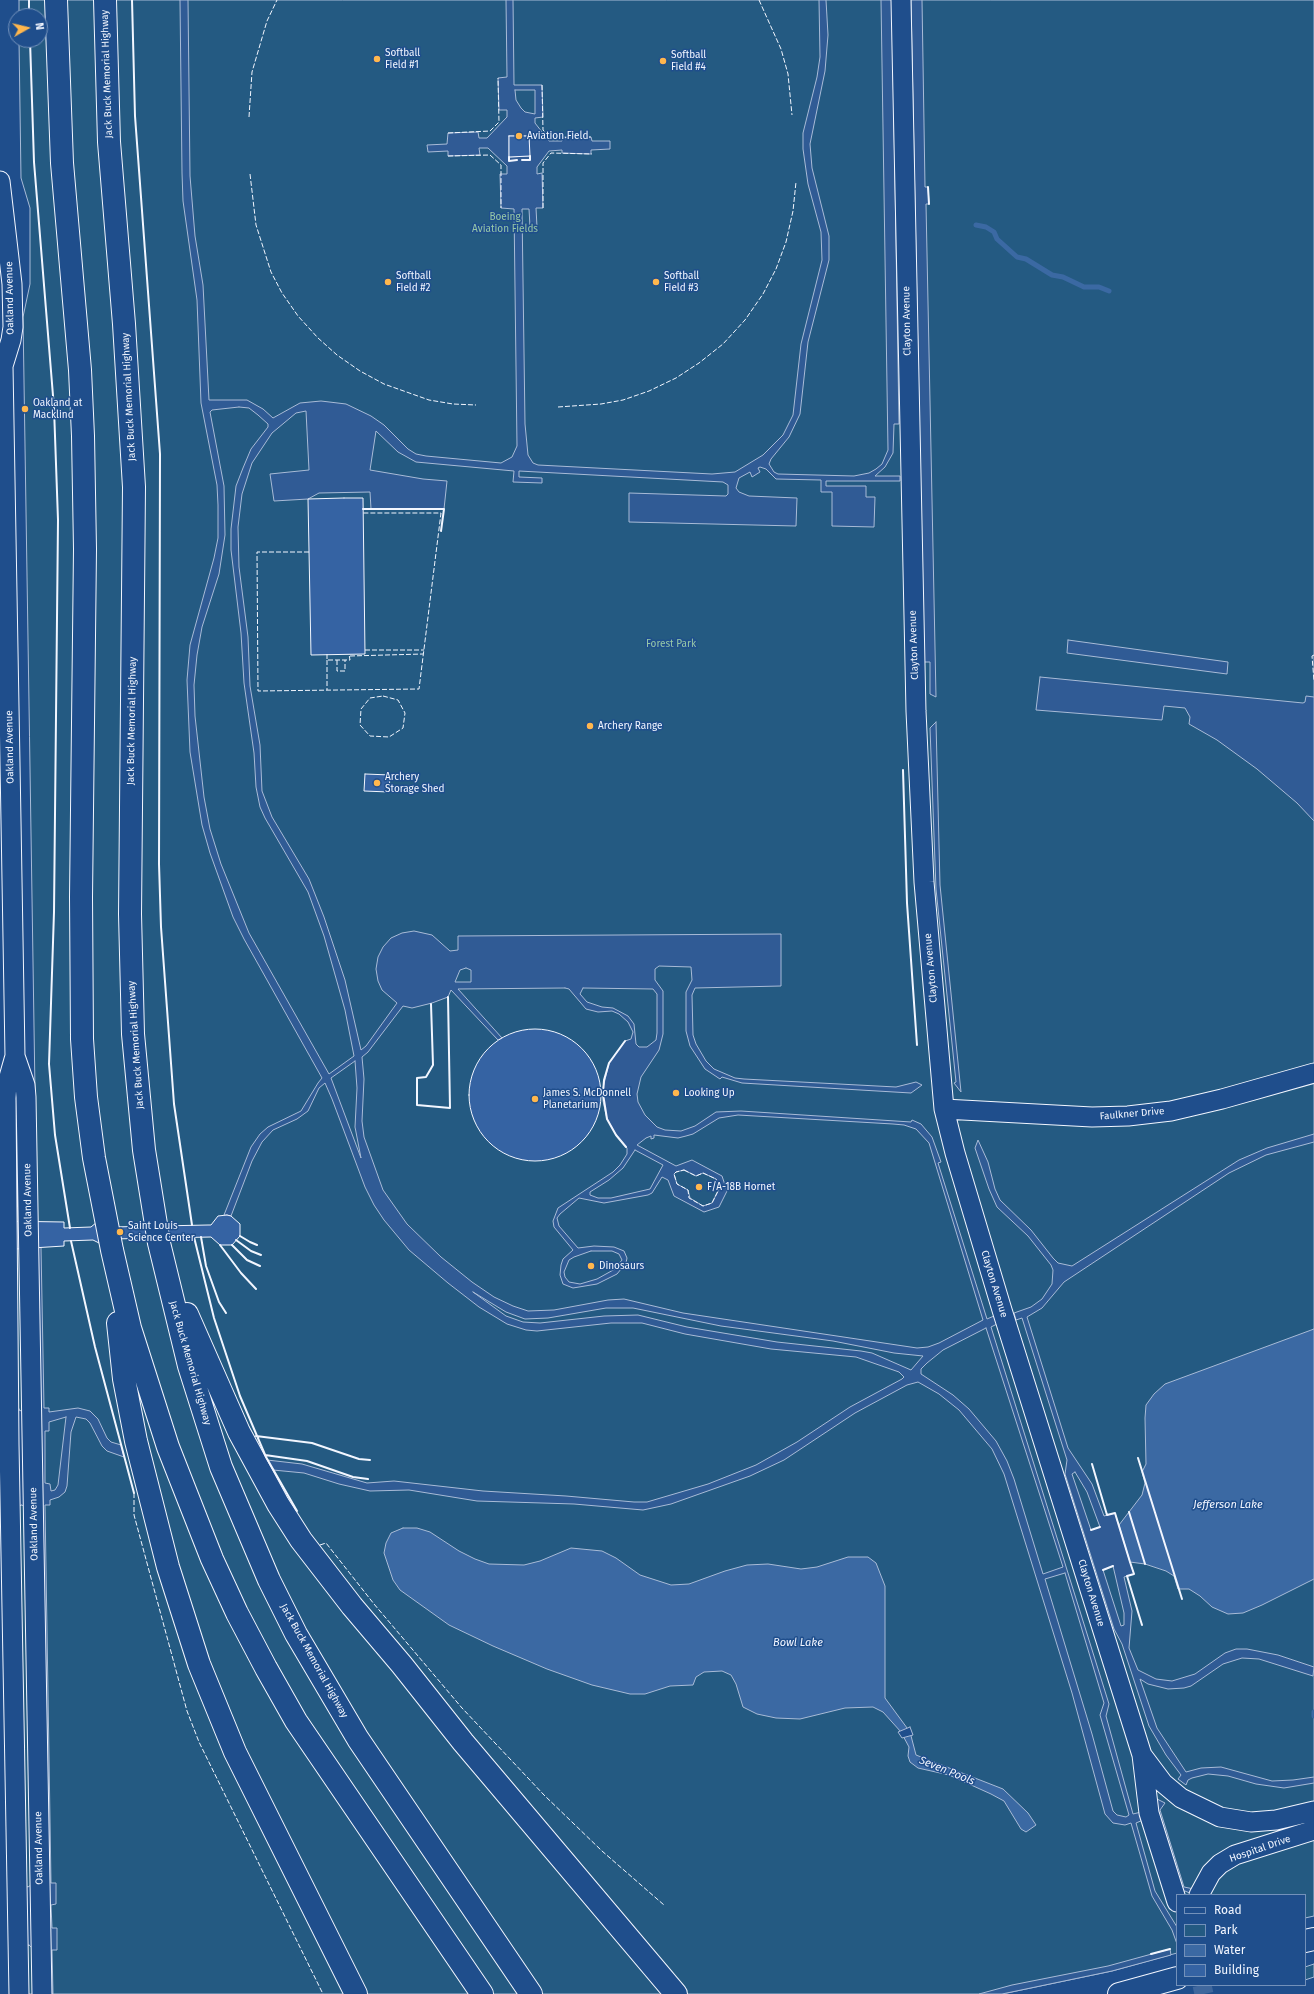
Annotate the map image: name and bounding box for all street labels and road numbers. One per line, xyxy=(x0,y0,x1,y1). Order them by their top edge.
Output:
street label: Jack Buck Memorial Highway xyxy=(99,9,115,139)
street label: Oakland Avenue xyxy=(3,261,17,335)
street label: Clayton Avenue xyxy=(900,286,914,356)
street label: Jack Buck Memorial Highway xyxy=(120,332,138,462)
street label: Clayton Avenue xyxy=(907,610,921,680)
street label: Jack Buck Memorial Highway xyxy=(125,657,139,785)
street label: Oakland Avenue xyxy=(3,710,17,784)
street label: Clayton Avenue xyxy=(922,933,940,1003)
street label: Jack Buck Memorial Highway xyxy=(126,980,146,1110)
street label: Faulkner Drive xyxy=(1099,1105,1165,1123)
street label: Oakland Avenue xyxy=(21,1163,35,1237)
street label: Clayton Avenue xyxy=(978,1249,1010,1319)
street label: Jack Buck Memorial Highway xyxy=(166,1300,214,1426)
street label: Oakland Avenue xyxy=(27,1487,41,1561)
street label: Clayton Avenue xyxy=(1075,1558,1107,1628)
street label: Jack Buck Memorial Highway xyxy=(278,1602,350,1720)
street label: Oakland Avenue xyxy=(32,1811,46,1885)
street label: Hospital Drive xyxy=(1228,1833,1292,1865)

